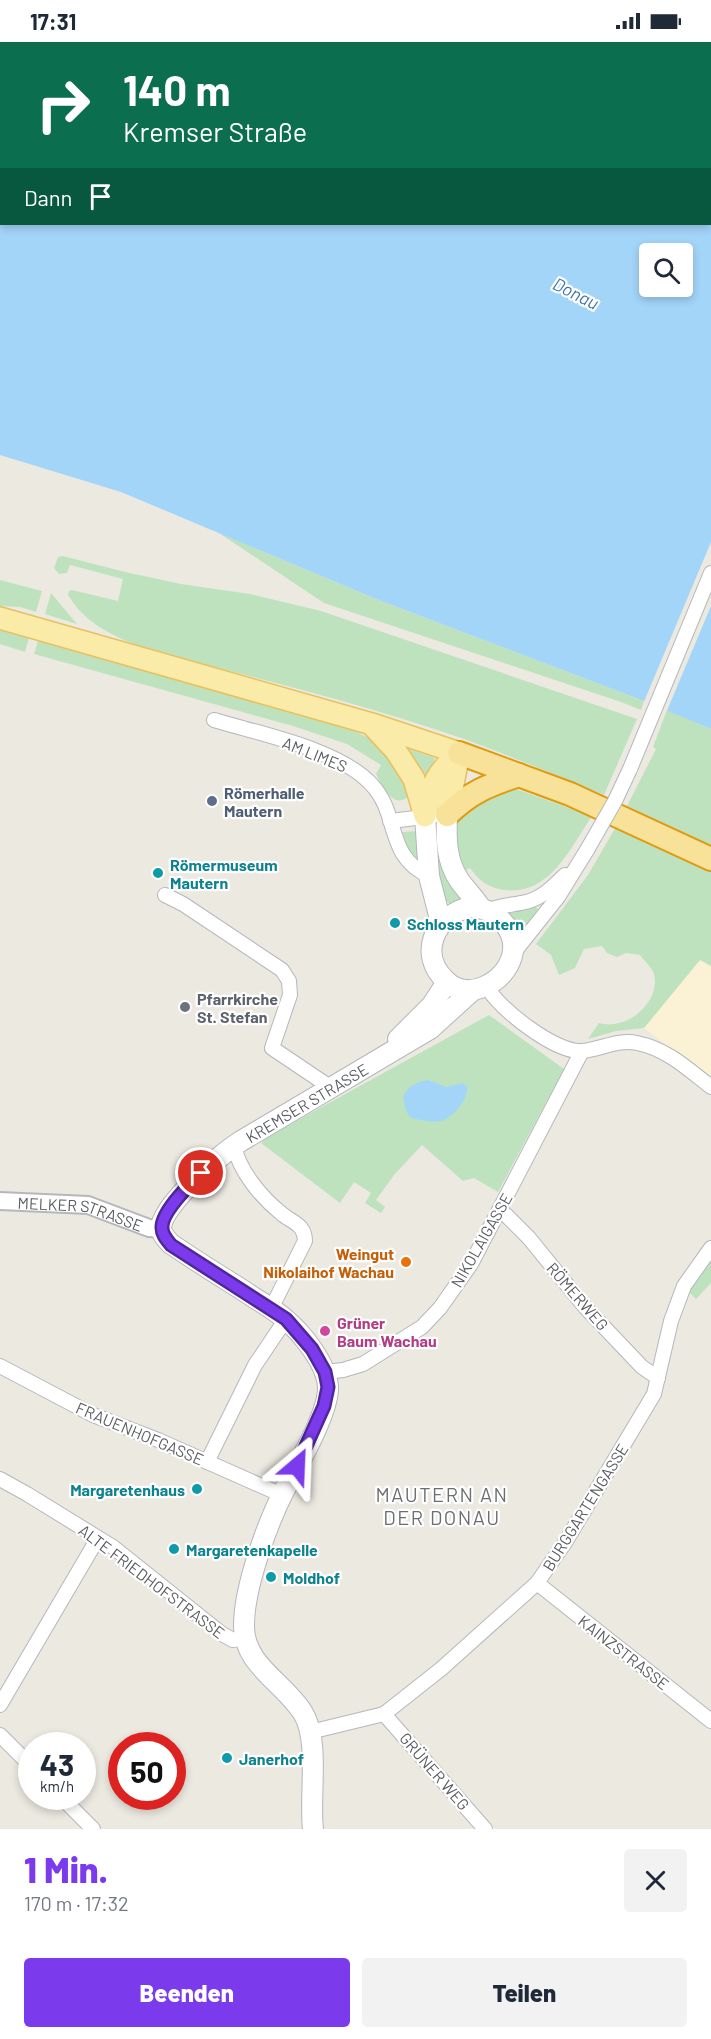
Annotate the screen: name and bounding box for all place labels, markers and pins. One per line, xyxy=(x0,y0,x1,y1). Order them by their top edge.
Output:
place label: Römerhalle Mautern xyxy=(224,783,305,820)
marker: Römerhalle Mautern xyxy=(205,794,219,808)
place label: Römermuseum Mautern xyxy=(170,855,278,892)
marker: Römermuseum Mautern xyxy=(151,866,165,880)
place label: Schloss Mautern xyxy=(407,914,524,933)
marker: Schloss Mautern xyxy=(388,916,402,930)
place label: Pfarrkirche St. Stefan xyxy=(197,989,278,1026)
marker: Pfarrkirche St. Stefan xyxy=(178,1000,192,1014)
pin xyxy=(175,1147,226,1198)
place label: Weingut Nikolaihof Wachau xyxy=(263,1244,394,1281)
marker: Weingut Nikolaihof Wachau xyxy=(399,1255,413,1269)
place label: Grüner Baum Wachau xyxy=(337,1313,437,1350)
marker: Grüner Baum Wachau xyxy=(318,1324,332,1338)
place label: Margaretenhaus xyxy=(70,1480,185,1499)
marker: Margaretenhaus xyxy=(190,1482,204,1496)
place label: Margaretenkapelle xyxy=(186,1540,318,1559)
marker: Margaretenkapelle xyxy=(167,1542,181,1556)
place label: Moldhof xyxy=(283,1568,340,1587)
marker: Moldhof xyxy=(264,1570,278,1584)
place label: Janerhof xyxy=(239,1749,304,1768)
marker: Janerhof xyxy=(220,1751,234,1765)

